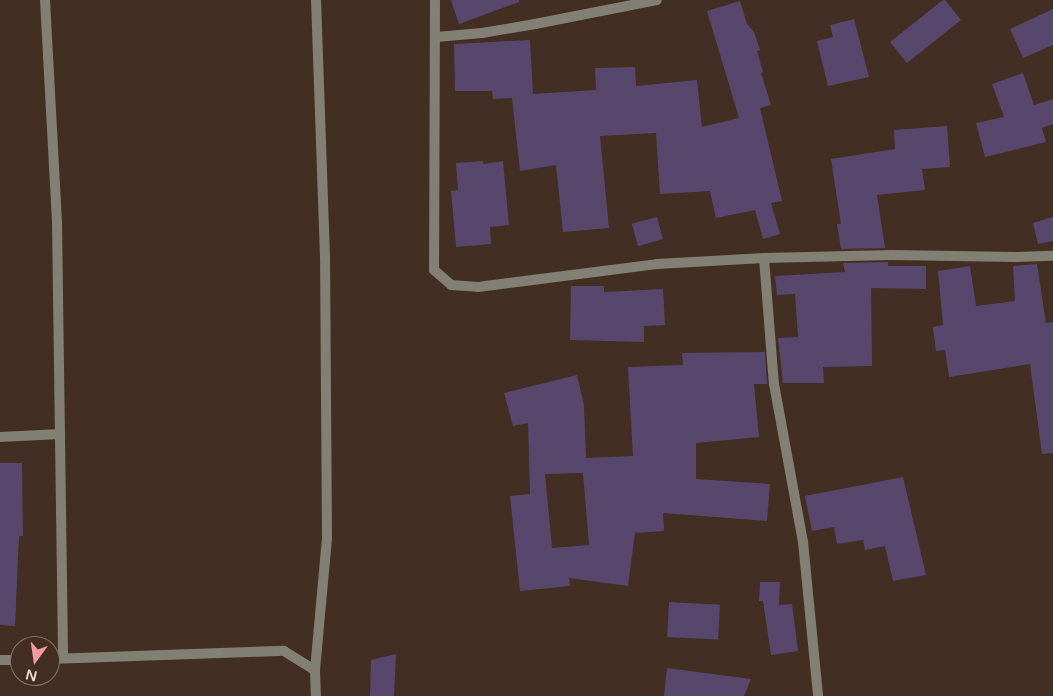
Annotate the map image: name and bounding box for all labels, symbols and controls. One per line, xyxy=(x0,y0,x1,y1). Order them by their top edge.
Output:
north arrow xyxy=(10,636,60,686)
text: N xyxy=(24,665,39,685)

